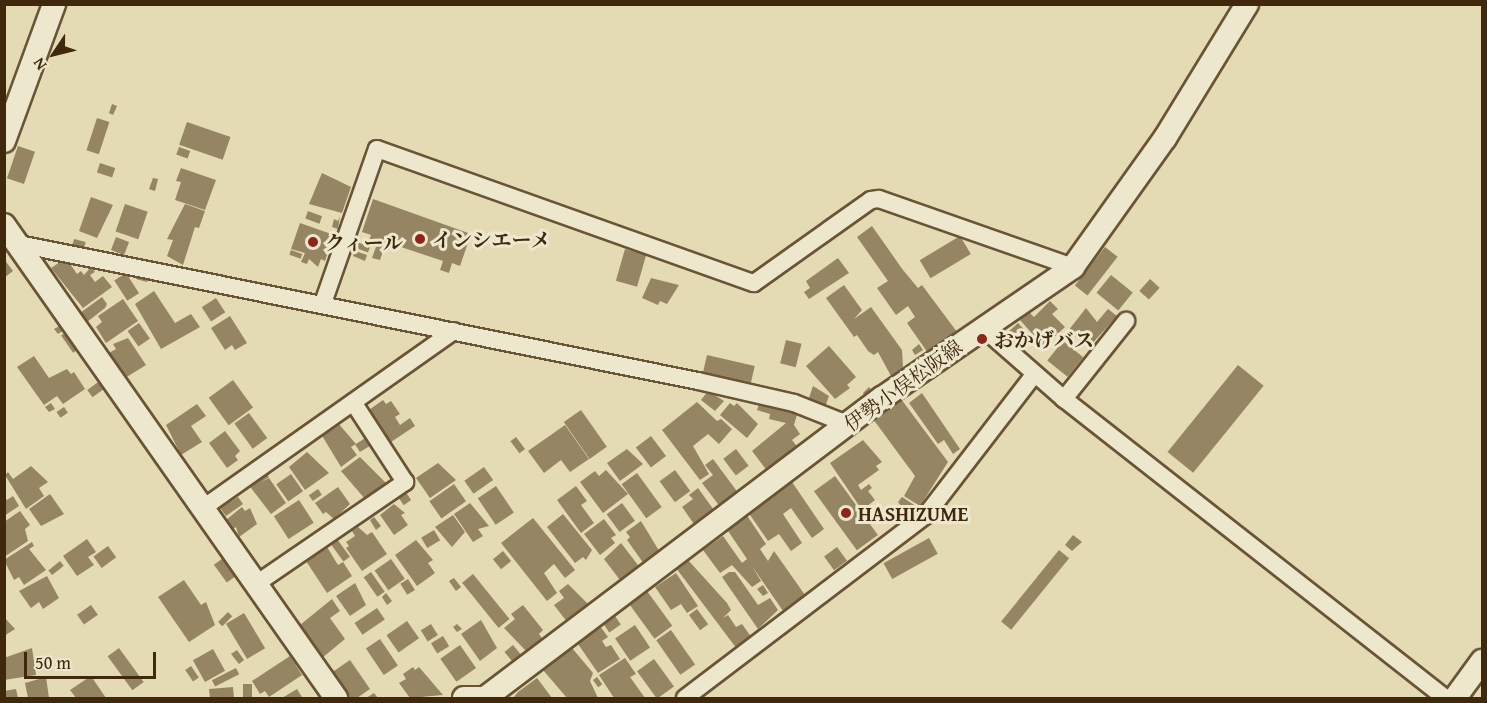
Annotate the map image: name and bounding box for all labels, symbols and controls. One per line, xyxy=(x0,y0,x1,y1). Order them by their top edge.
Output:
north arrow xyxy=(24,24,84,84)
text: N xyxy=(26,53,52,76)
place label: インシエーメ xyxy=(432,227,552,251)
place label: クィール xyxy=(325,230,405,254)
marker: インシエーメ xyxy=(413,232,427,246)
marker: クィール xyxy=(306,235,320,249)
place label: おかげバス xyxy=(994,327,1094,351)
marker: おかげバス xyxy=(975,332,989,346)
street label: 伊勢小俣松阪線 xyxy=(839,334,967,436)
place label: HASHIZUME xyxy=(858,501,968,525)
marker: HASHIZUME xyxy=(839,506,853,520)
scale bar xyxy=(27,640,159,678)
text: 50 m xyxy=(35,649,71,676)

